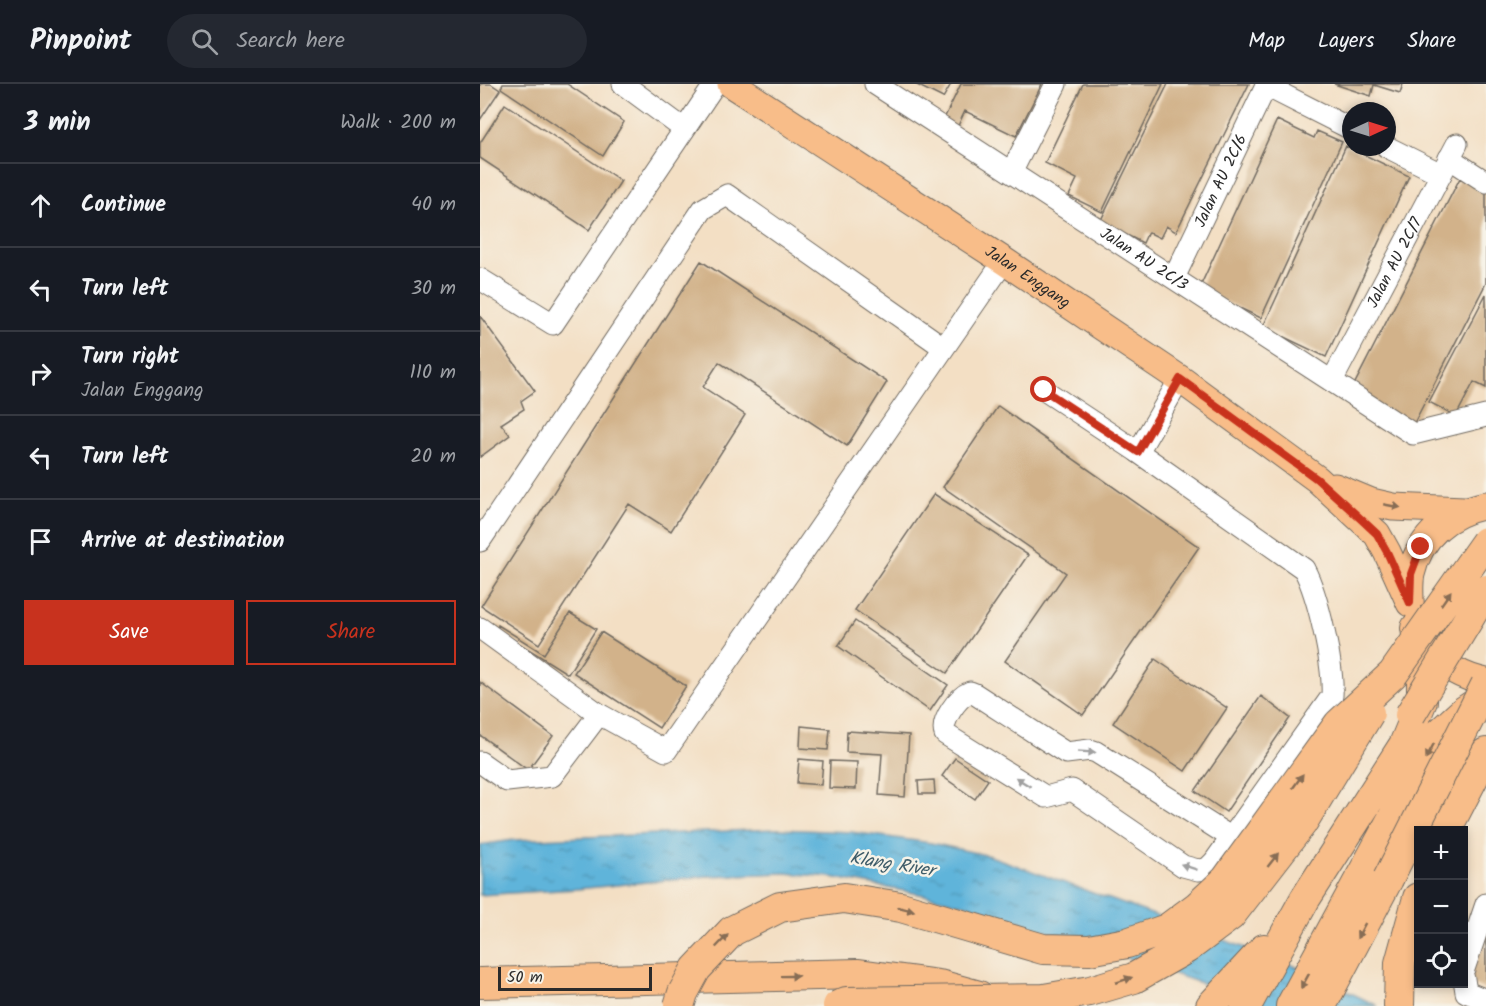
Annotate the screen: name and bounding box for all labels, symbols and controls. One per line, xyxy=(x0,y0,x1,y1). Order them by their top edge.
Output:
search box xyxy=(167,14,587,68)
text: Pinpoint xyxy=(30,19,131,64)
text: Search here xyxy=(236,24,345,59)
icon: search xyxy=(188,25,221,58)
text: Map xyxy=(1248,25,1285,58)
text: Layers xyxy=(1318,25,1374,58)
text: Share xyxy=(1407,25,1456,58)
text: 3 min xyxy=(24,102,91,144)
north arrow xyxy=(1342,102,1396,156)
text: Walk · 200 m xyxy=(340,107,456,139)
street label: Jalan AU 2C/6 xyxy=(1188,130,1254,231)
text: Continue xyxy=(81,188,166,223)
icon: ahead xyxy=(24,189,57,222)
text: 40 m xyxy=(411,189,456,221)
street label: Jalan AU 2C/7 xyxy=(1360,212,1429,312)
street label: Jalan AU 2C/3 xyxy=(1095,221,1193,297)
street label: Jalan Enggang xyxy=(980,239,1076,315)
text: Turn left xyxy=(81,272,168,307)
icon: left xyxy=(24,273,57,306)
text: 30 m xyxy=(411,273,456,305)
text: Turn right xyxy=(81,340,179,375)
icon: right xyxy=(24,357,57,390)
text: 110 m xyxy=(410,357,456,389)
text: Jalan Enggang xyxy=(81,375,204,407)
route start xyxy=(1030,376,1056,402)
text: Turn left xyxy=(81,440,168,475)
icon: left xyxy=(24,441,57,474)
text: 20 m xyxy=(410,441,456,473)
one-way arrow xyxy=(1382,502,1401,511)
text: Arrive at destination xyxy=(81,524,284,559)
icon: arrive xyxy=(24,525,57,558)
route end xyxy=(1407,533,1433,559)
one-way arrow xyxy=(1440,591,1452,607)
button: Save xyxy=(24,600,234,665)
button: Share xyxy=(246,600,456,665)
one-way arrow xyxy=(1425,743,1435,760)
one-way arrow xyxy=(1078,748,1097,757)
one-way arrow xyxy=(1291,774,1303,789)
one-way arrow xyxy=(1015,777,1031,788)
map controls xyxy=(1414,826,1468,988)
button: + xyxy=(1414,826,1468,880)
water label: Klang River xyxy=(848,844,940,887)
one-way arrow xyxy=(1267,852,1280,868)
one-way arrow xyxy=(1180,861,1198,871)
button: − xyxy=(1414,880,1468,934)
one-way arrow xyxy=(897,904,915,914)
one-way arrow xyxy=(1356,923,1366,940)
one-way arrow xyxy=(715,934,729,948)
button: locate xyxy=(1414,934,1468,988)
scale bar xyxy=(498,964,652,992)
text: 50 m xyxy=(507,965,543,990)
one-way arrow xyxy=(781,971,800,980)
one-way arrow xyxy=(1300,973,1310,990)
one-way arrow xyxy=(1116,975,1134,985)

